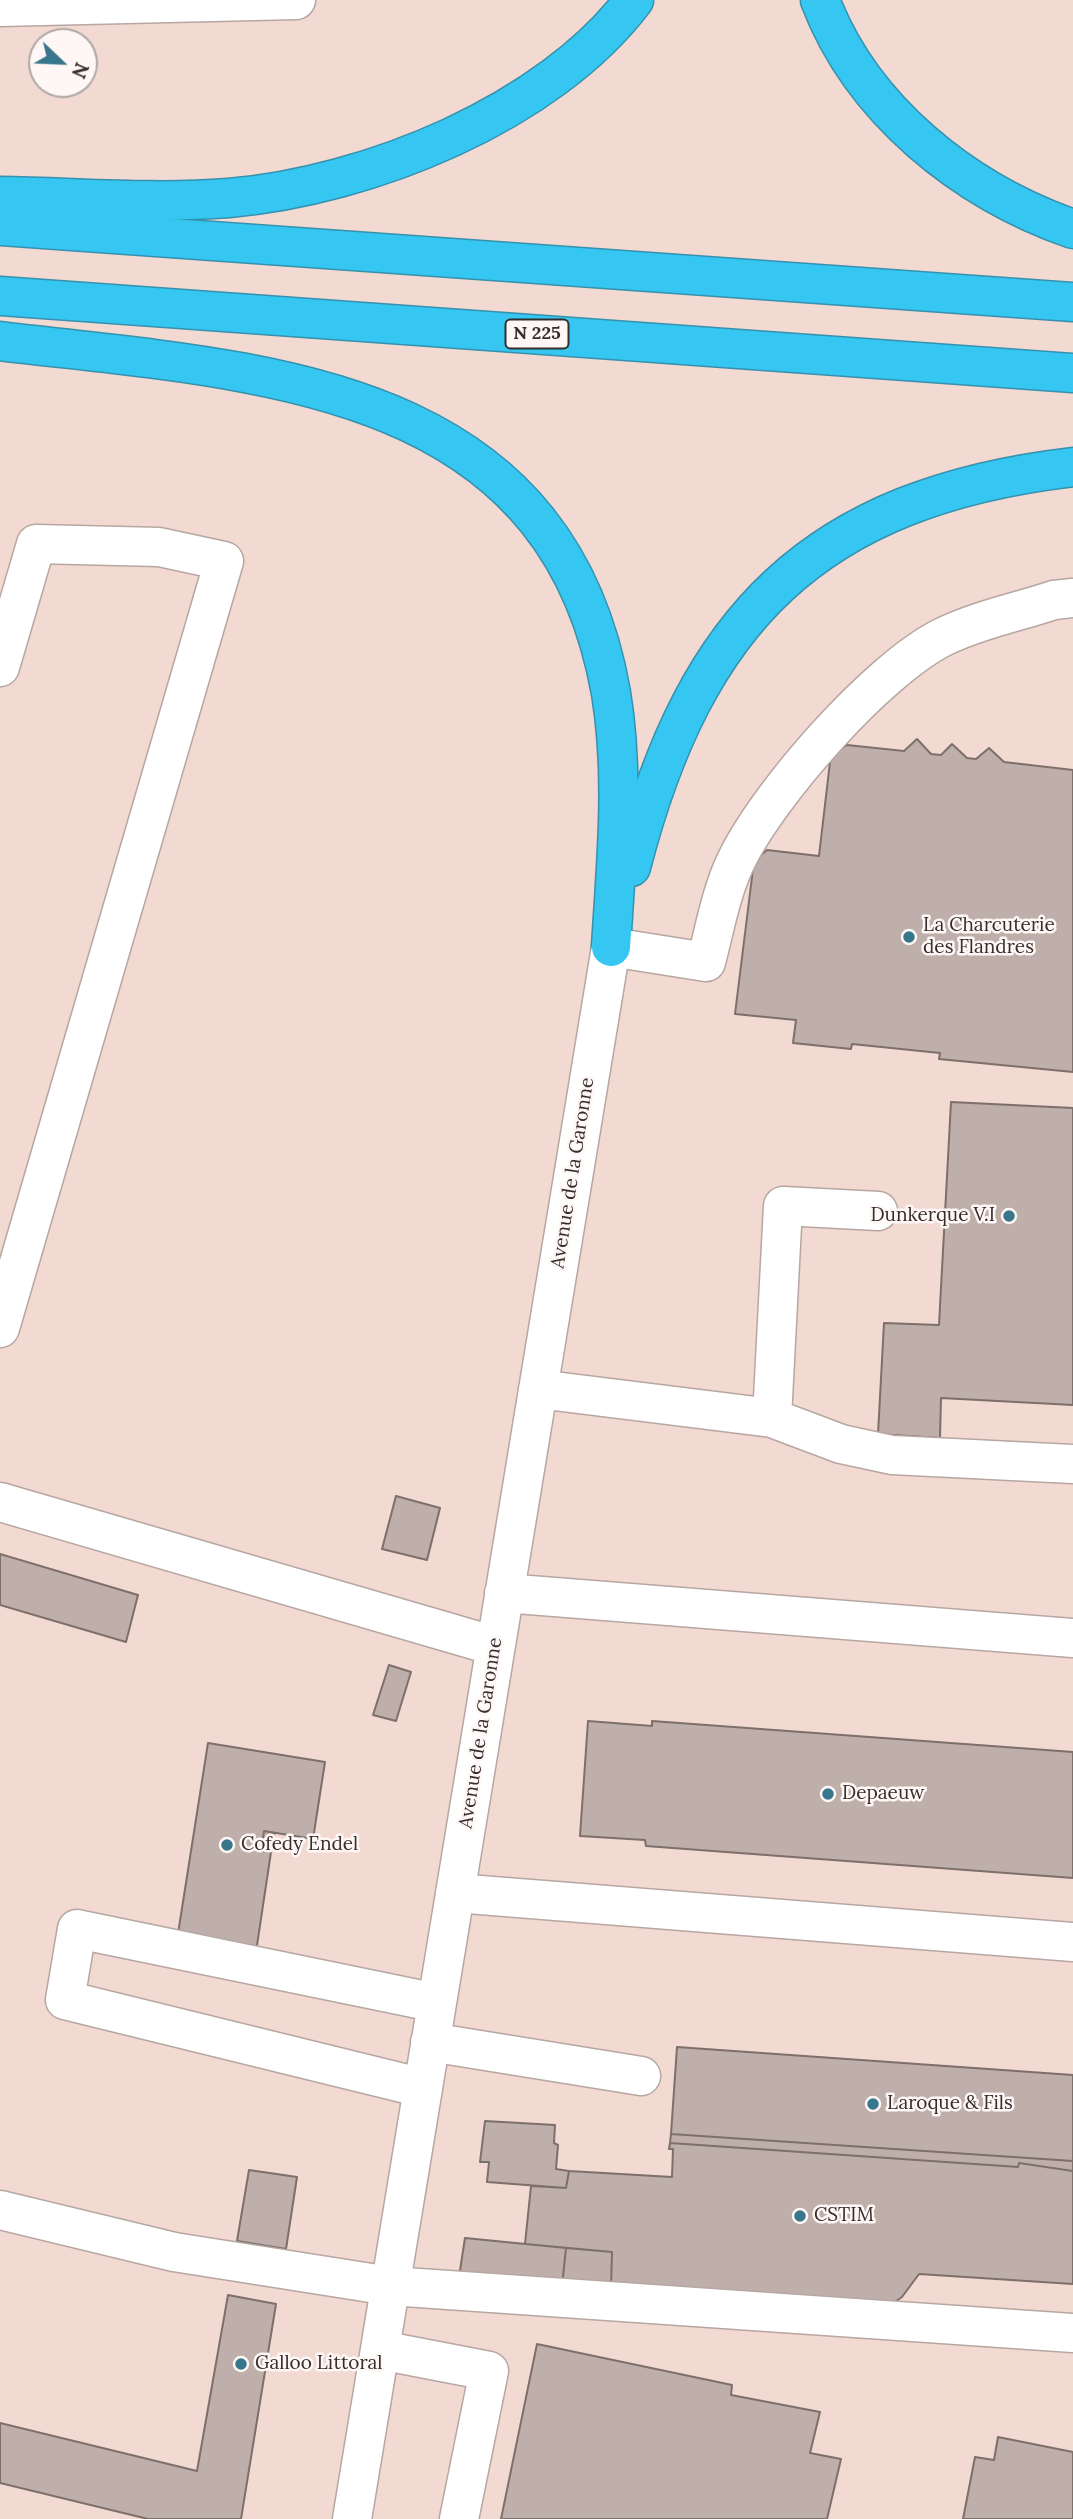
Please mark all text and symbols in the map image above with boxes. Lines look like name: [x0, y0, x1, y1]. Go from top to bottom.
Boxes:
north arrow: [28, 28, 98, 98]
text: N: [67, 59, 94, 82]
road number: N 225: [505, 320, 568, 348]
place label: La Charcuterie des Flandres: [923, 915, 1055, 959]
marker: La Charcuterie des Flandres: [901, 929, 917, 945]
street label: Avenue de la Garonne: [547, 1076, 599, 1270]
place label: Dunkerque V.I: [870, 1205, 995, 1227]
marker: Dunkerque V.I: [1001, 1208, 1017, 1224]
street label: Avenue de la Garonne: [455, 1636, 507, 1830]
place label: Depaeuw: [842, 1783, 924, 1805]
marker: Depaeuw: [820, 1786, 836, 1802]
place label: Cofedy Endel: [241, 1834, 358, 1856]
marker: Cofedy Endel: [219, 1837, 235, 1853]
place label: Laroque & Fils: [887, 2093, 1013, 2115]
marker: Laroque & Fils: [865, 2096, 881, 2112]
place label: CSTIM: [814, 2205, 874, 2227]
marker: CSTIM: [792, 2208, 808, 2224]
place label: Galloo Littoral: [255, 2353, 383, 2375]
marker: Galloo Littoral: [233, 2356, 249, 2372]

